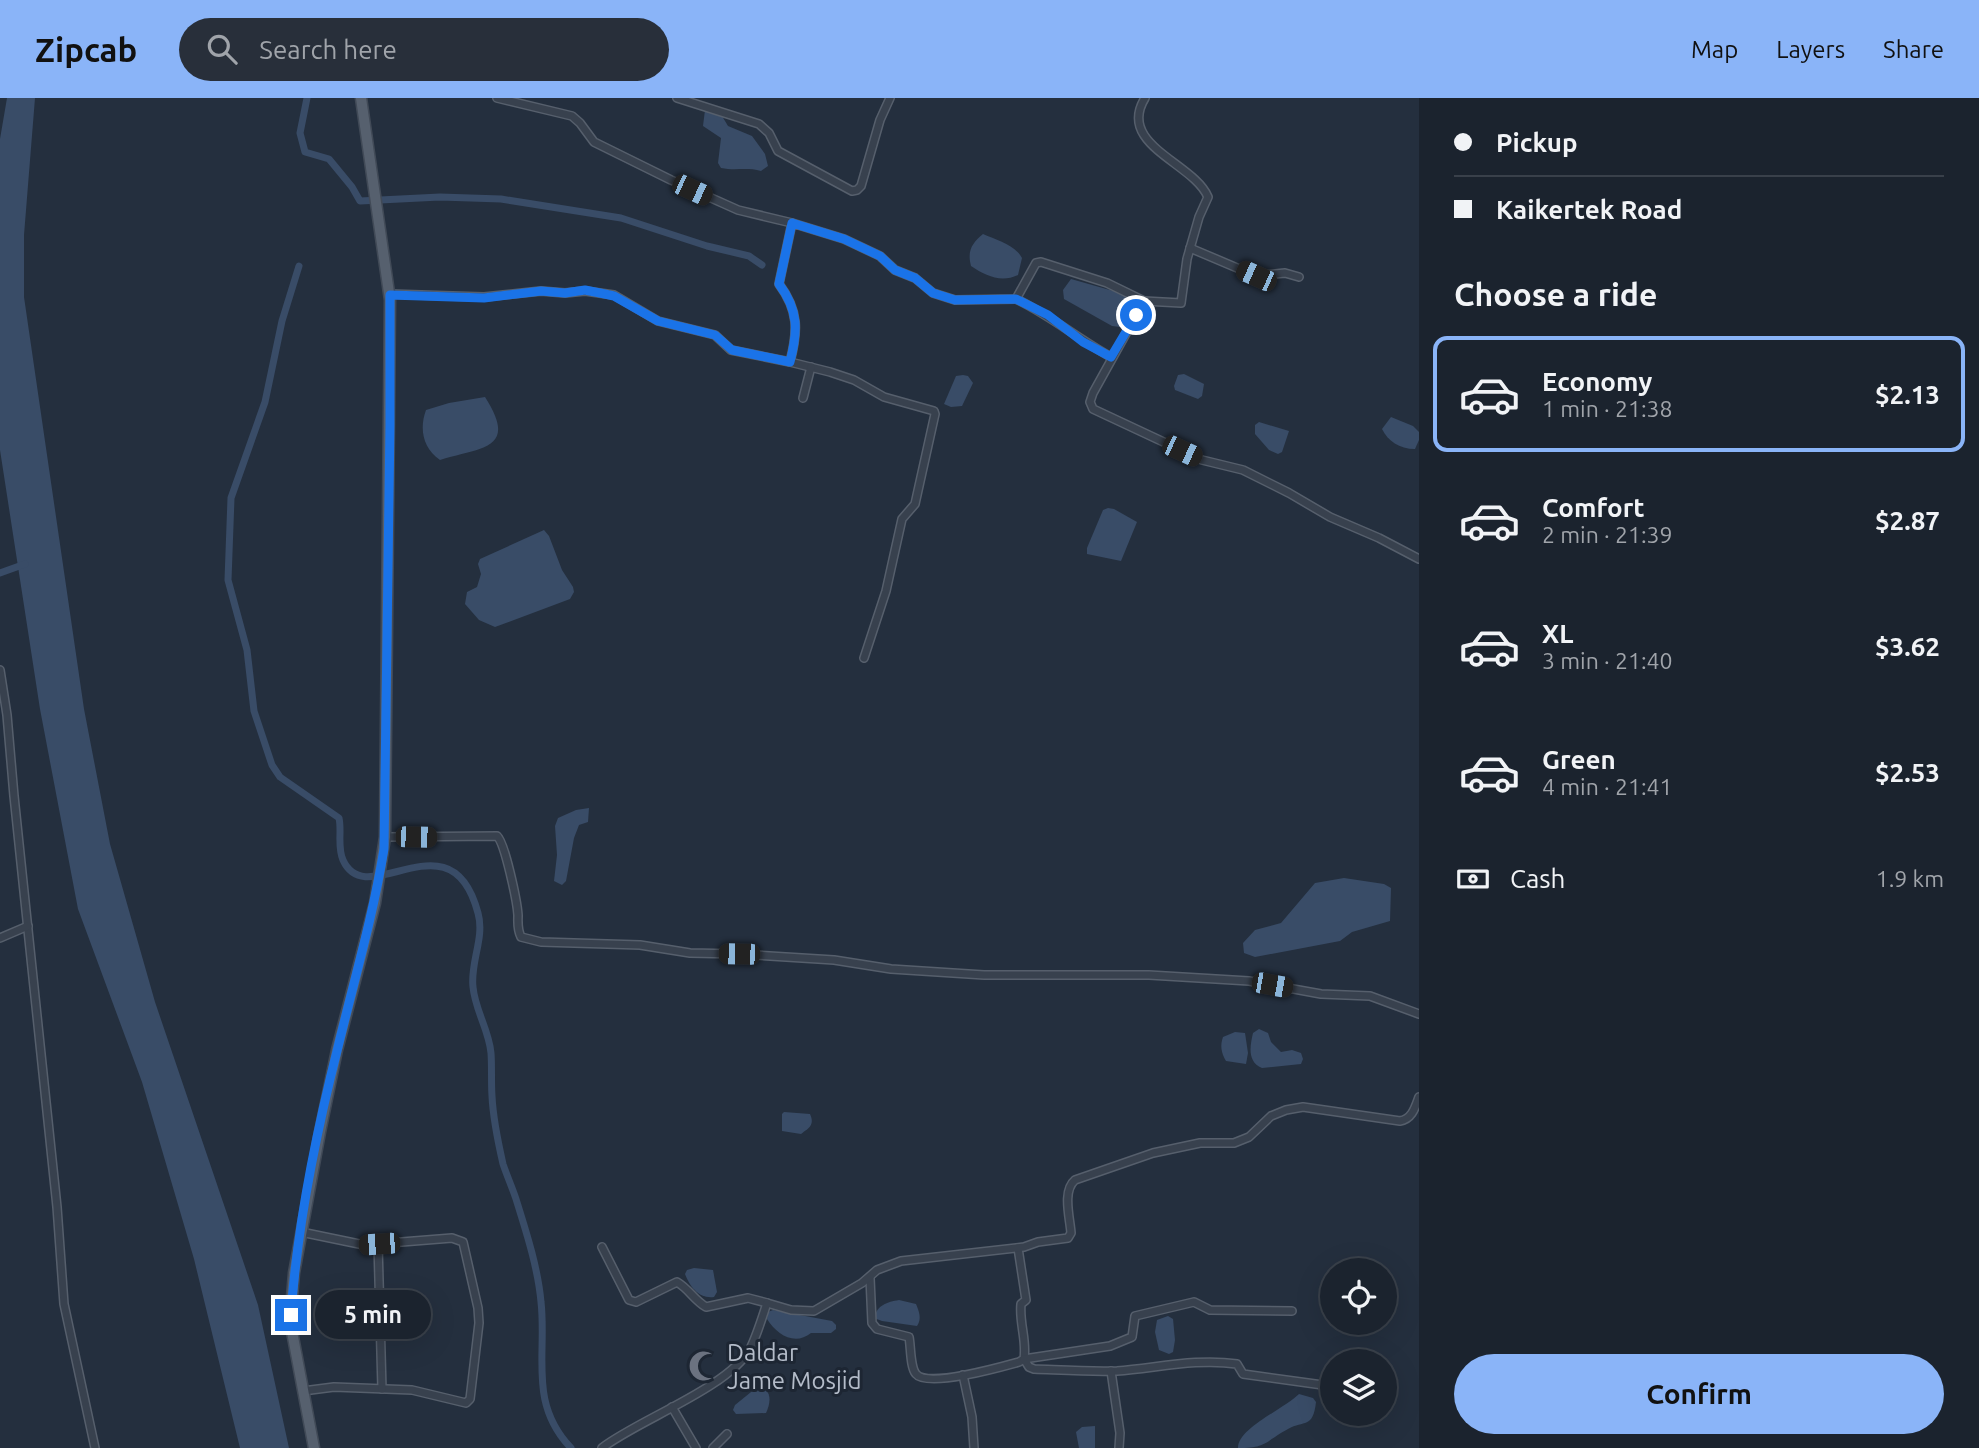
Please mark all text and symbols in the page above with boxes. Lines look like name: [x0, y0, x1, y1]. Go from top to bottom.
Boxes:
search box: [179, 18, 669, 81]
icon: search: [203, 30, 241, 68]
text: Zipcab: [35, 31, 137, 68]
text: Search here: [259, 35, 397, 64]
text: Map: [1691, 36, 1738, 63]
text: Layers: [1776, 36, 1845, 63]
text: Share: [1883, 36, 1944, 63]
text: Pickup: [1496, 128, 1578, 157]
car: [669, 172, 716, 208]
text: Kaikertek Road: [1496, 195, 1682, 224]
car: [1233, 258, 1280, 294]
text: Choose a ride: [1454, 276, 1657, 312]
route start: [1120, 299, 1152, 331]
icon: car: [1458, 363, 1521, 426]
text: Economy: [1542, 367, 1652, 396]
text: $2.13: [1875, 380, 1940, 409]
text: 1 min · 21:38: [1542, 396, 1673, 421]
car: [1159, 433, 1206, 469]
icon: car: [1458, 489, 1521, 552]
text: Comfort: [1542, 493, 1645, 522]
text: $2.87: [1875, 506, 1940, 535]
text: 2 min · 21:39: [1542, 522, 1673, 547]
icon: car: [1458, 615, 1521, 678]
text: XL: [1542, 619, 1573, 648]
text: $3.62: [1875, 632, 1940, 661]
text: 3 min · 21:40: [1542, 648, 1673, 673]
icon: car: [1458, 741, 1521, 804]
text: Green: [1542, 745, 1616, 774]
text: $2.53: [1875, 758, 1940, 787]
text: 4 min · 21:41: [1542, 774, 1673, 799]
car: [395, 826, 438, 848]
icon: cash: [1454, 860, 1492, 898]
text: Cash: [1510, 864, 1565, 893]
text: 1.9 km: [1876, 866, 1944, 891]
car: [718, 943, 761, 965]
car: [1250, 971, 1295, 999]
car: [358, 1232, 401, 1256]
map controls: [1320, 1258, 1397, 1426]
button: locate: [1320, 1258, 1397, 1335]
callout: 5 min: [316, 1290, 431, 1340]
route end: [275, 1299, 307, 1331]
text: 5 min: [344, 1302, 402, 1327]
place label: Daldar Jame Mosjid: [727, 1339, 862, 1394]
mosque icon: Daldar Jame Mosjid: [687, 1349, 721, 1383]
button: layers: [1320, 1349, 1397, 1426]
button: Confirm: [1454, 1354, 1944, 1434]

